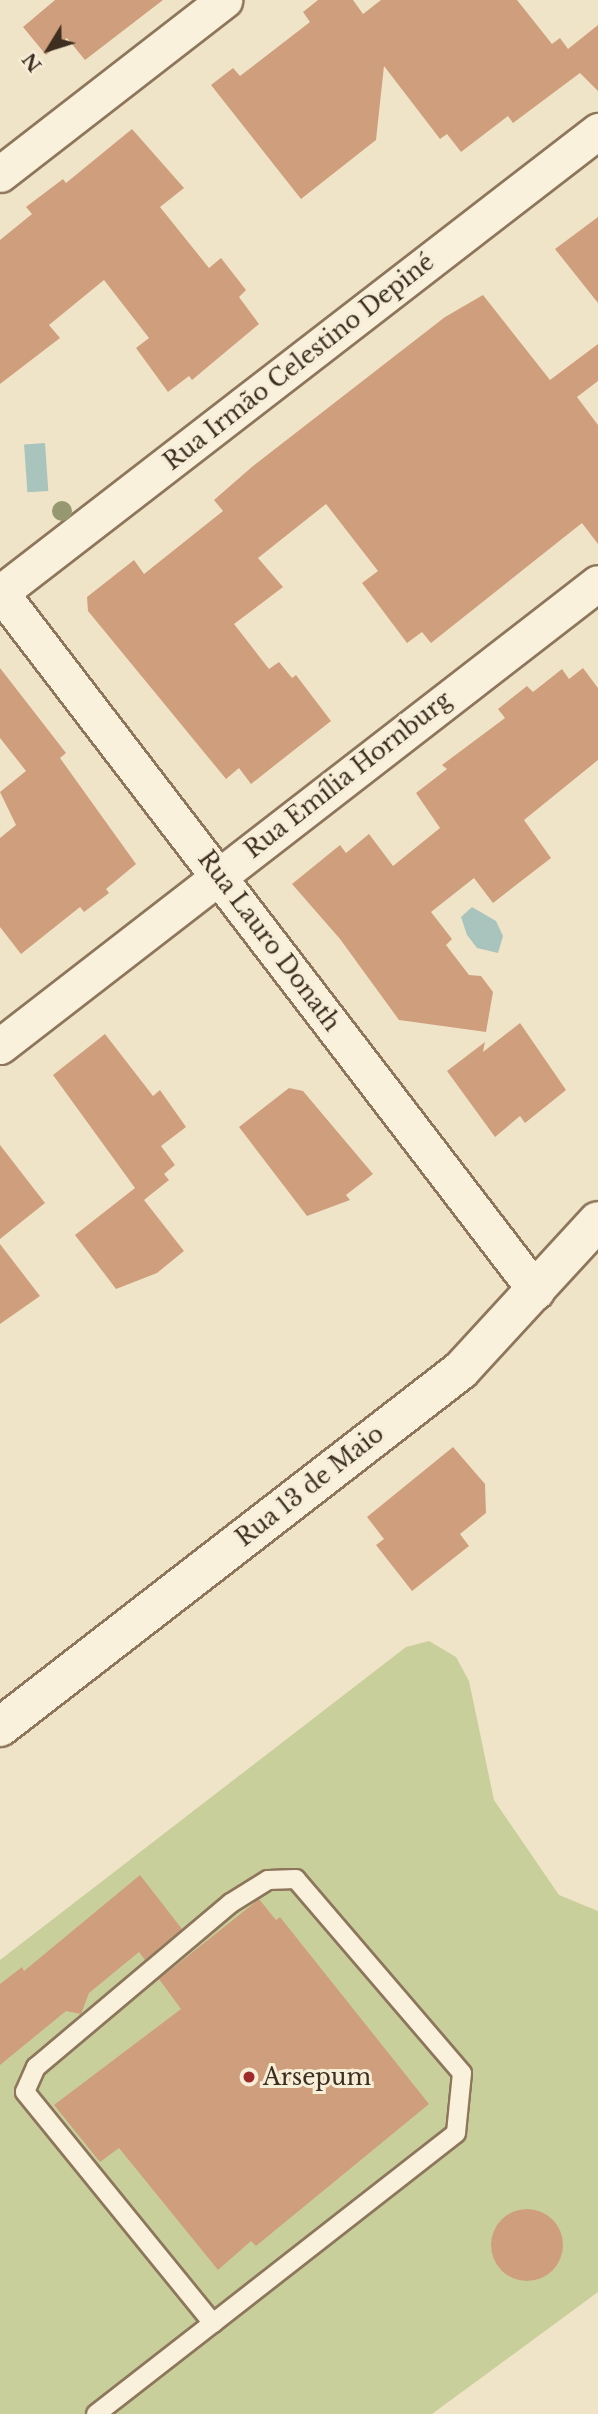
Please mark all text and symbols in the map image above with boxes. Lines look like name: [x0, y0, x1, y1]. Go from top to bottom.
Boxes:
north arrow: [14, 14, 84, 84]
text: N: [17, 48, 47, 76]
street label: Rua Irmão Celestino Depiné: [158, 248, 440, 476]
street label: Rua Emília Hornburg: [239, 686, 457, 864]
street label: Rua Lauro Donath: [192, 845, 346, 1037]
street label: Rua 13 de Maio: [231, 1420, 389, 1552]
place label: Arsepum: [263, 2063, 371, 2091]
marker: Arsepum: [241, 2069, 257, 2085]

